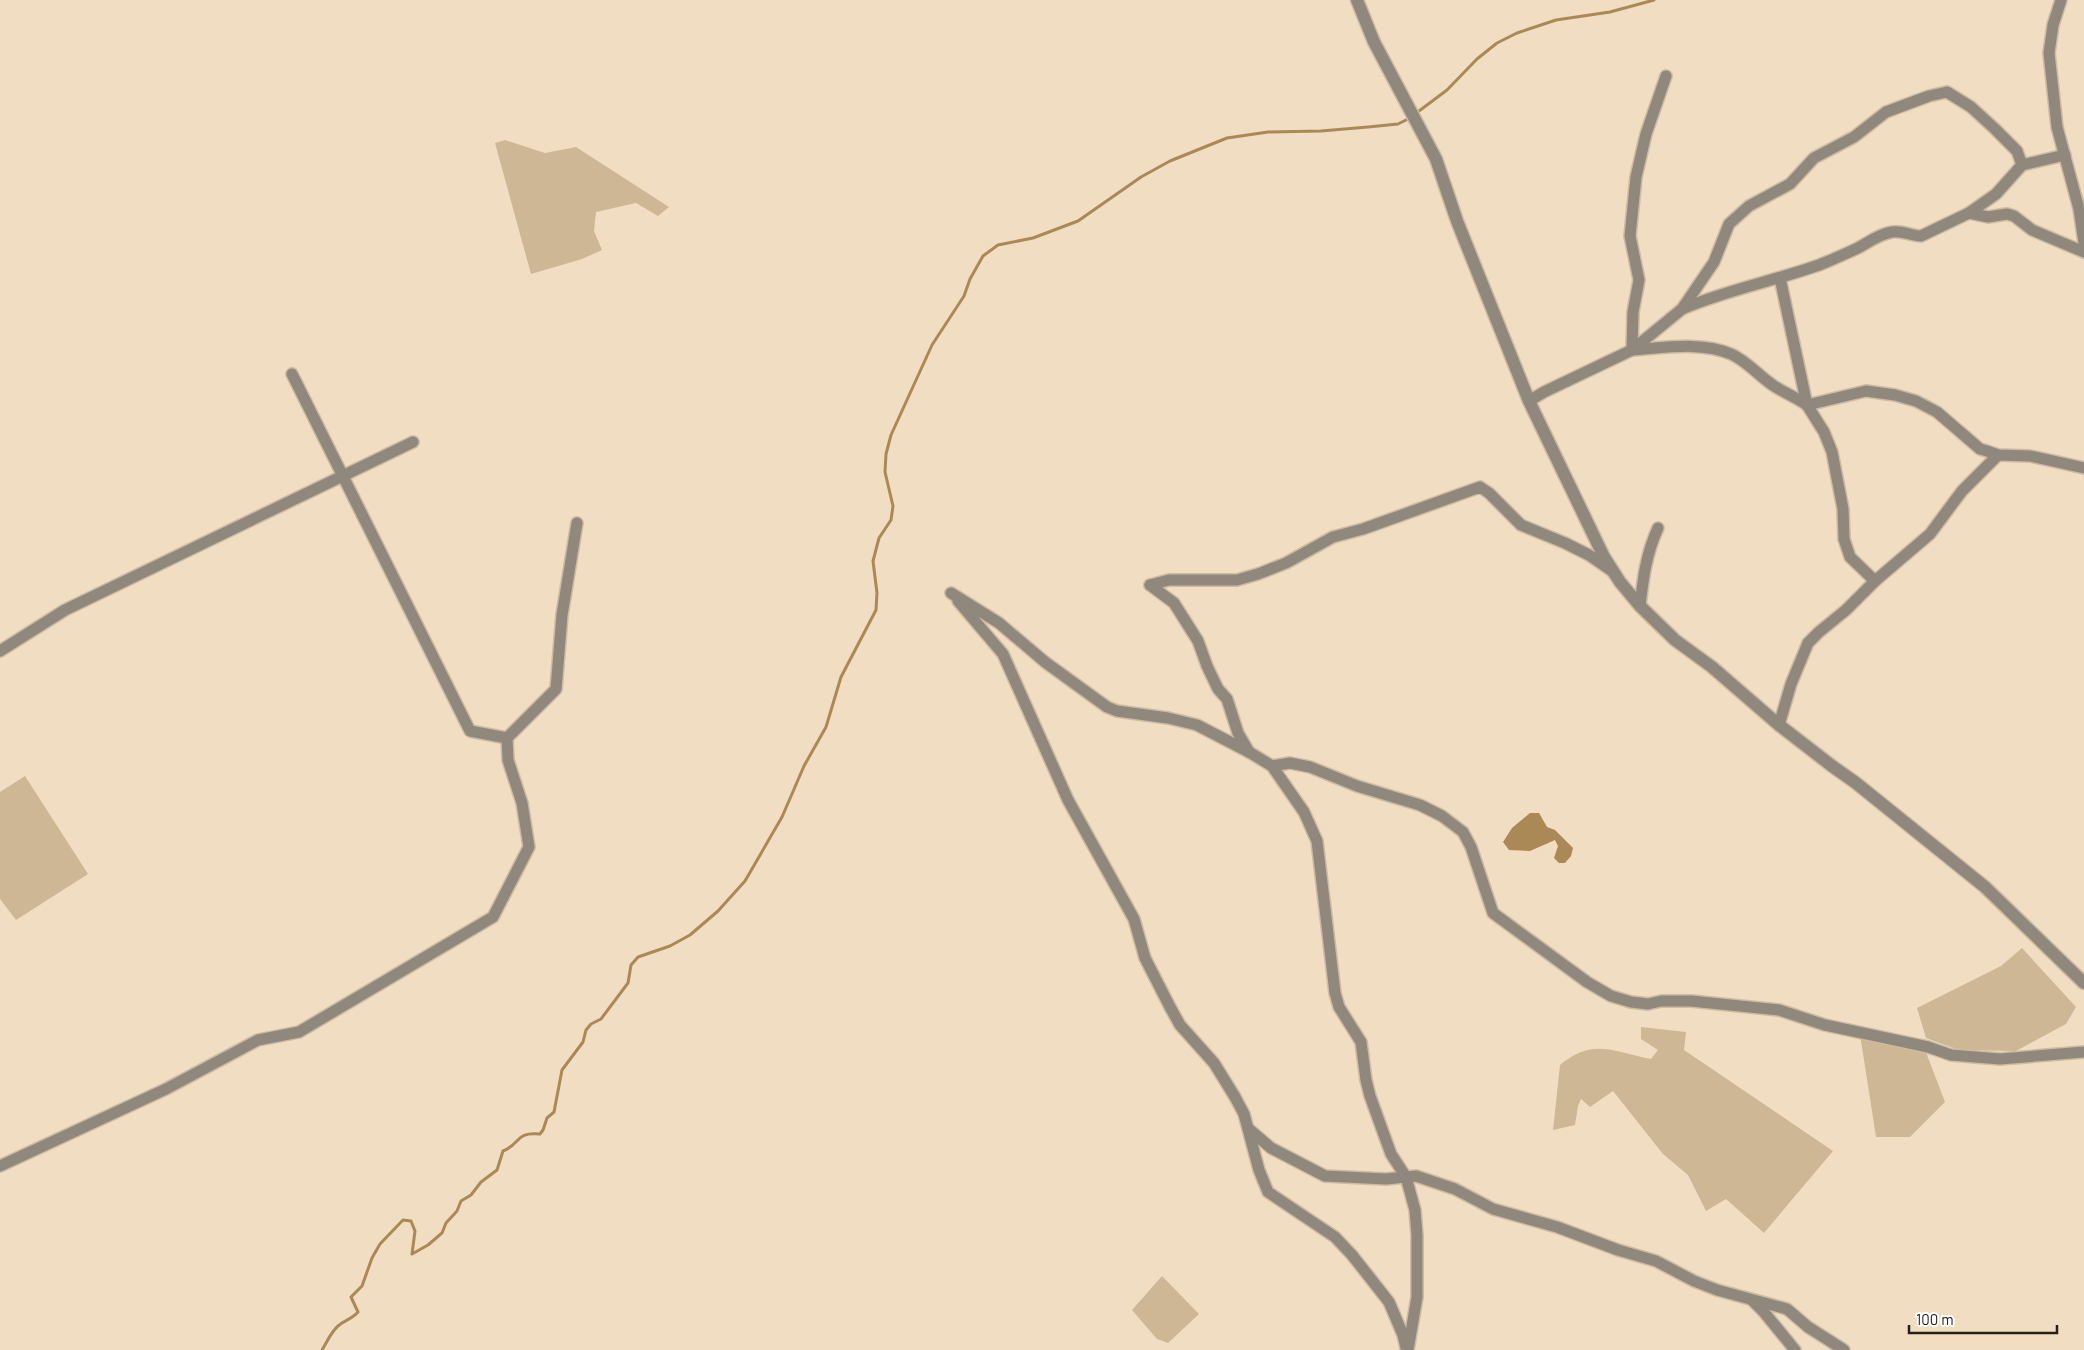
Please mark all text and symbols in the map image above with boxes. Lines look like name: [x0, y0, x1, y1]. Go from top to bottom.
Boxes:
scale bar: [1909, 1302, 2056, 1334]
text: 100 m: [1916, 1310, 1954, 1328]

